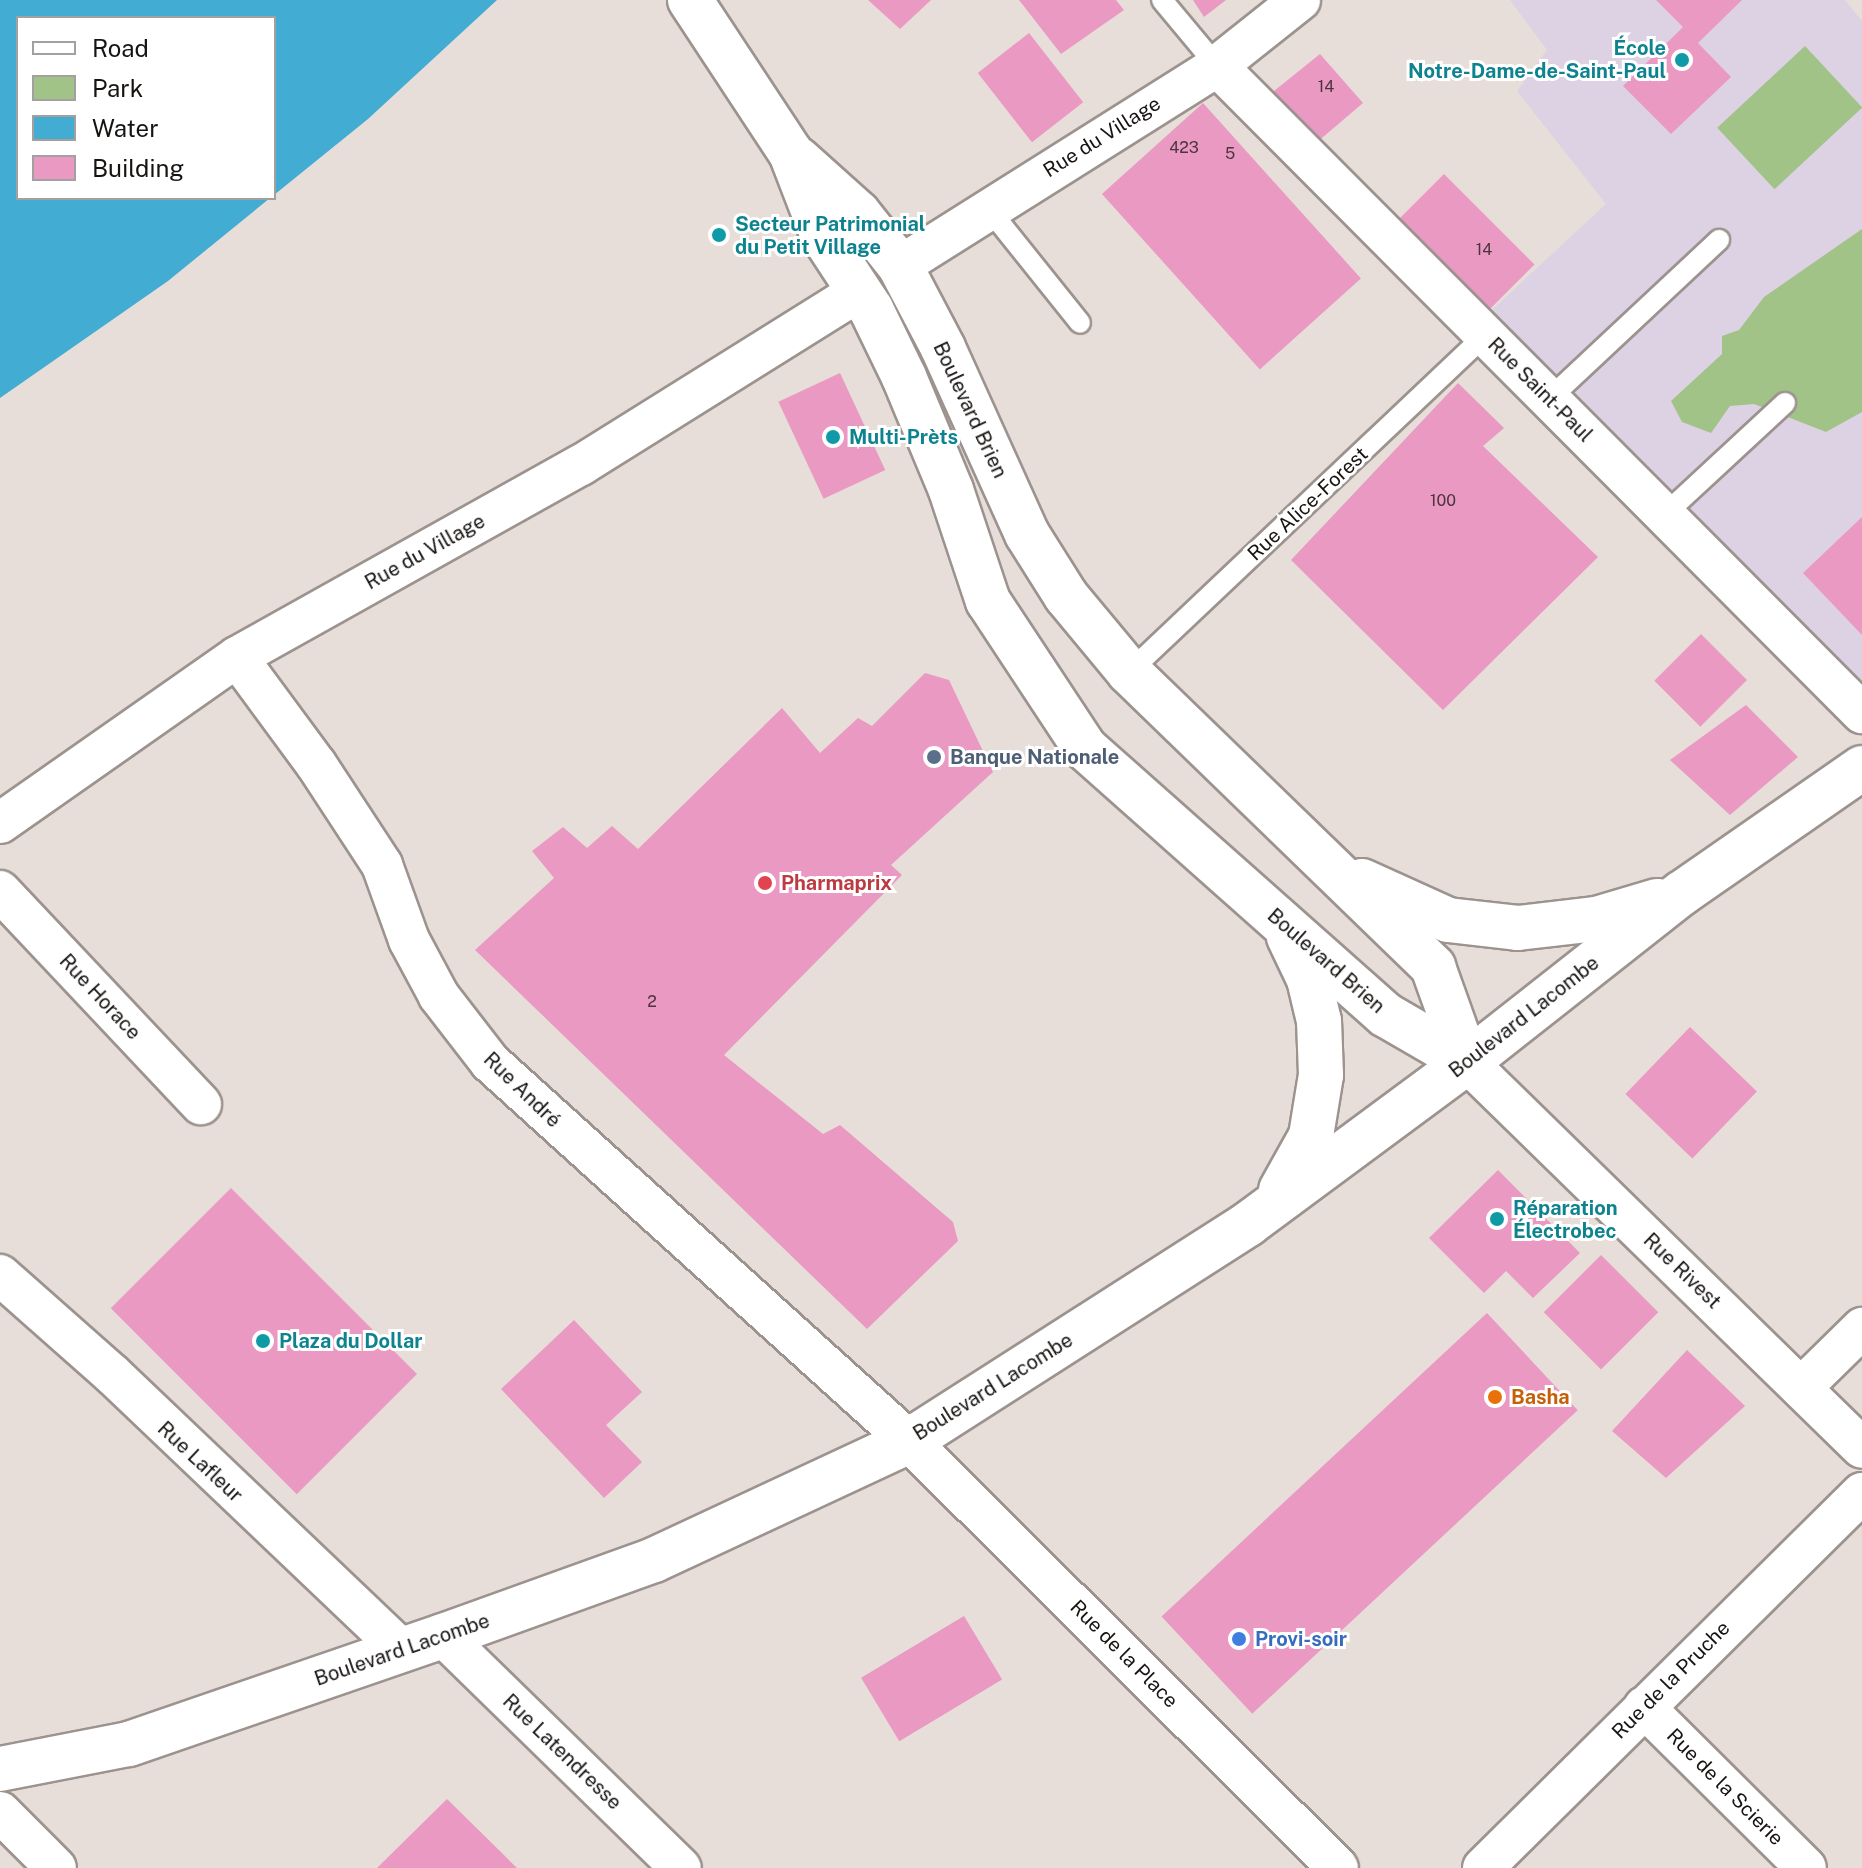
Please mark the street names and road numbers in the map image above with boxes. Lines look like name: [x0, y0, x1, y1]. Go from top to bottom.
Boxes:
street label: Rue du Village: [1039, 91, 1165, 183]
street label: Rue Saint-Paul: [1483, 333, 1597, 447]
street label: Boulevard Brien: [928, 338, 1012, 482]
street label: Rue Alice-Forest: [1243, 442, 1373, 566]
street label: Rue du Village: [360, 509, 490, 595]
street label: Boulevard Brien: [1262, 904, 1390, 1018]
street label: Rue Horace: [54, 949, 146, 1045]
street label: Boulevard Lacombe: [1444, 951, 1604, 1083]
street label: Rue André: [478, 1047, 566, 1133]
street label: Rue Rivest: [1638, 1228, 1726, 1314]
street label: Boulevard Lacombe: [909, 1328, 1077, 1446]
street label: Rue Lafleur: [153, 1417, 247, 1507]
street label: Rue de la Place: [1065, 1595, 1183, 1713]
street label: Boulevard Lacombe: [311, 1609, 493, 1691]
street label: Rue de la Pruche: [1607, 1616, 1735, 1744]
street label: Rue Latendresse: [498, 1689, 626, 1815]
street label: Rue de la Scierie: [1661, 1723, 1789, 1851]

